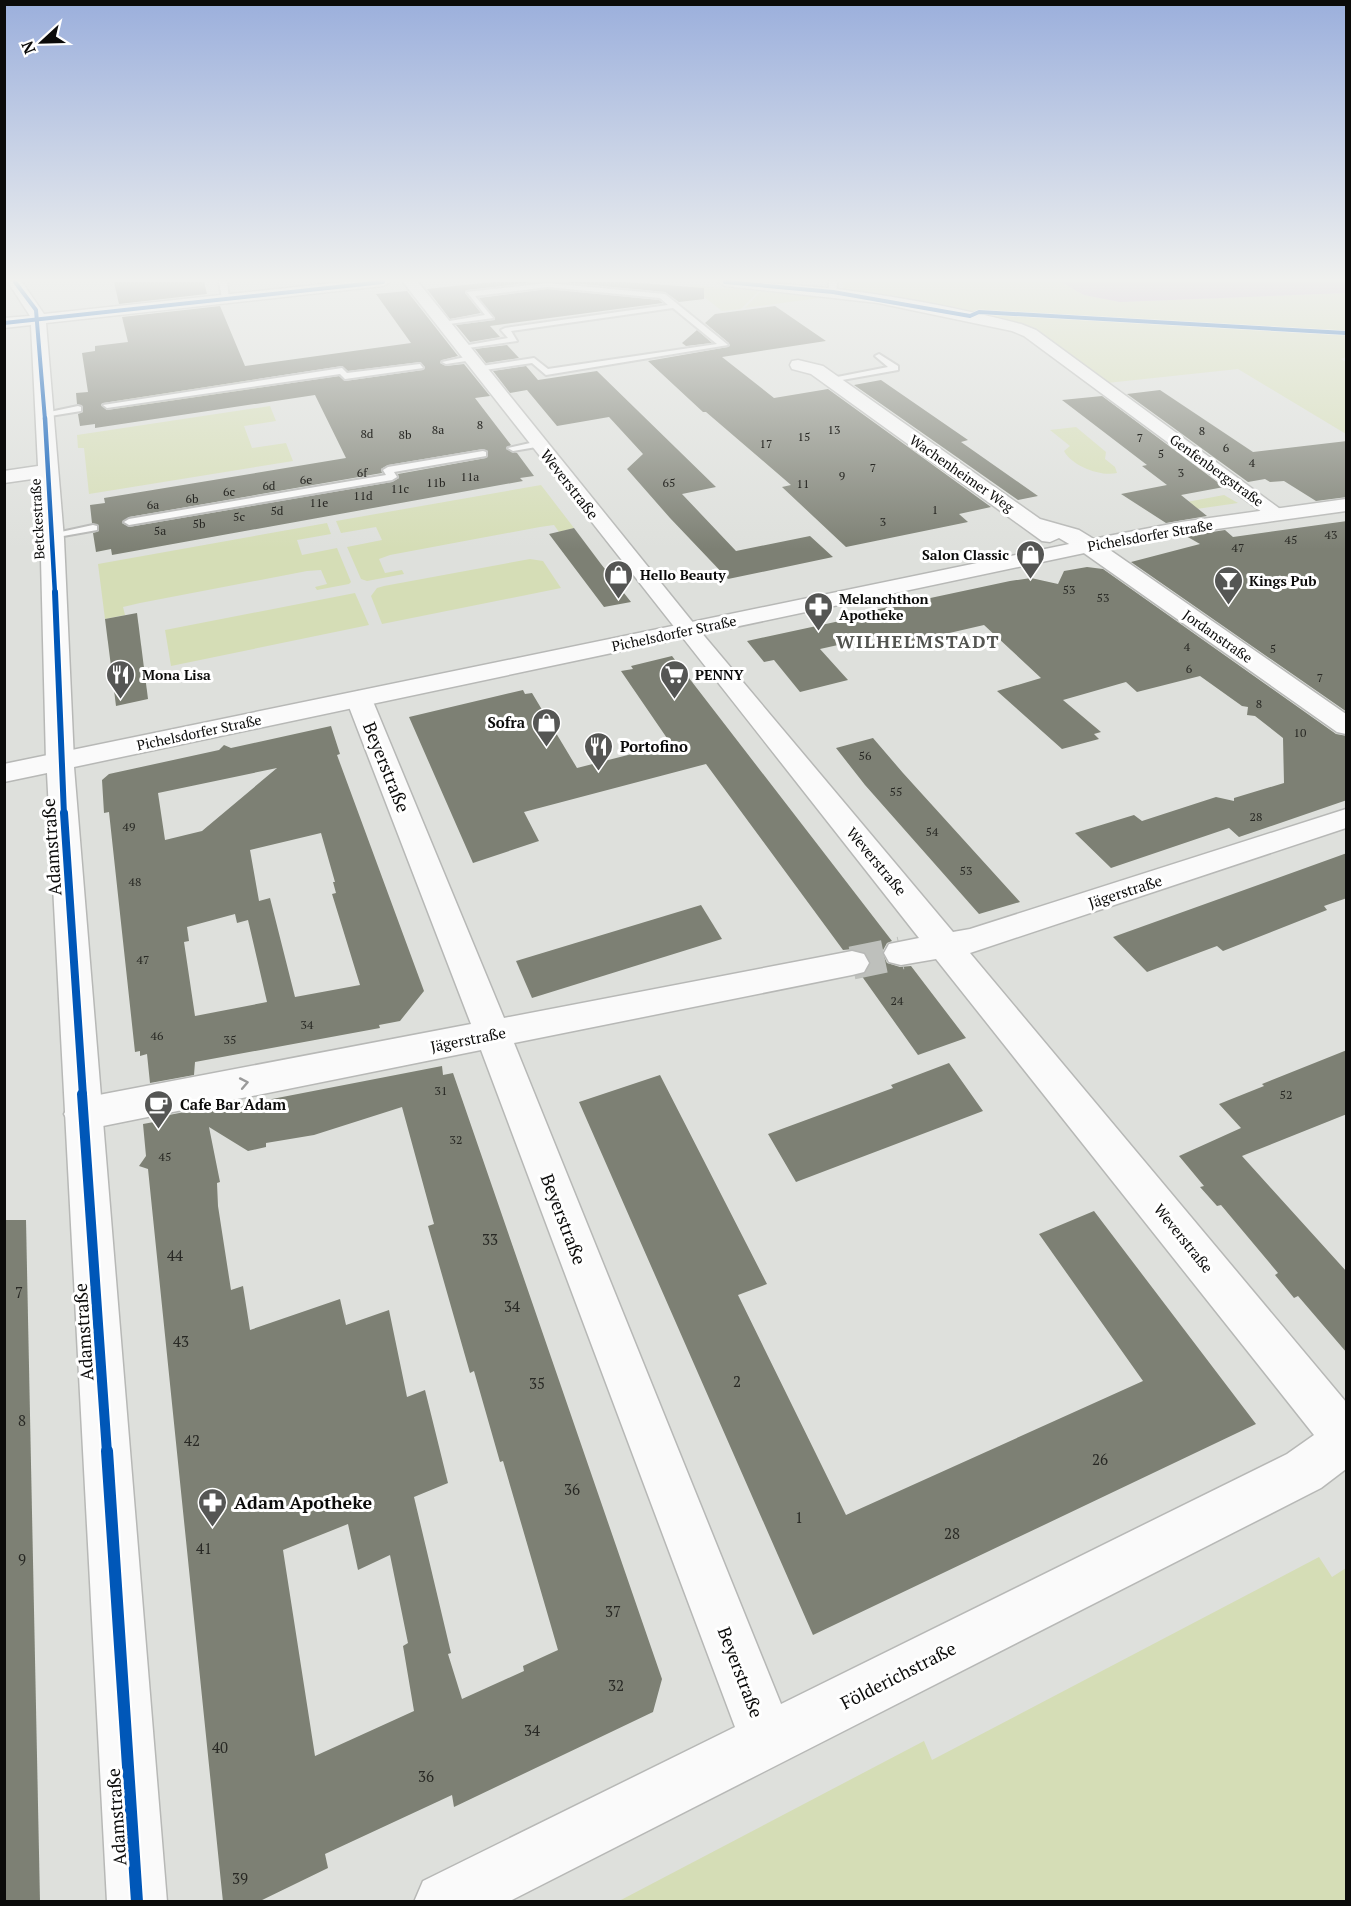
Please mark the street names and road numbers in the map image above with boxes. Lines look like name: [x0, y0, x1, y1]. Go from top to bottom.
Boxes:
street label: Genfenbergstraße: [1166, 429, 1268, 511]
street label: Wachenheimer Weg: [906, 430, 1018, 516]
street label: Weverstraße: [536, 445, 604, 523]
street label: Betckestraße: [25, 478, 49, 560]
street label: Pichelsdorfer Straße: [1086, 515, 1214, 555]
street label: Jordanstraße: [1179, 605, 1257, 667]
street label: Pichelsdorfer Straße: [610, 611, 738, 655]
street label: Pichelsdorfer Straße: [135, 710, 263, 754]
street label: Beyerstraße: [358, 718, 416, 816]
street label: Adamstraße: [36, 797, 66, 897]
street label: Weverstraße: [843, 823, 911, 899]
street label: Jägerstraße: [1086, 870, 1164, 912]
street label: Jägerstraße: [429, 1022, 507, 1056]
street label: Beyerstraße: [536, 1170, 592, 1268]
street label: Weverstraße: [1150, 1199, 1218, 1277]
street label: Adamstraße: [68, 1282, 98, 1382]
street label: Beyerstraße: [713, 1623, 769, 1721]
street label: Földerichstraße: [836, 1636, 960, 1714]
street label: Adamstraße: [101, 1767, 131, 1867]

